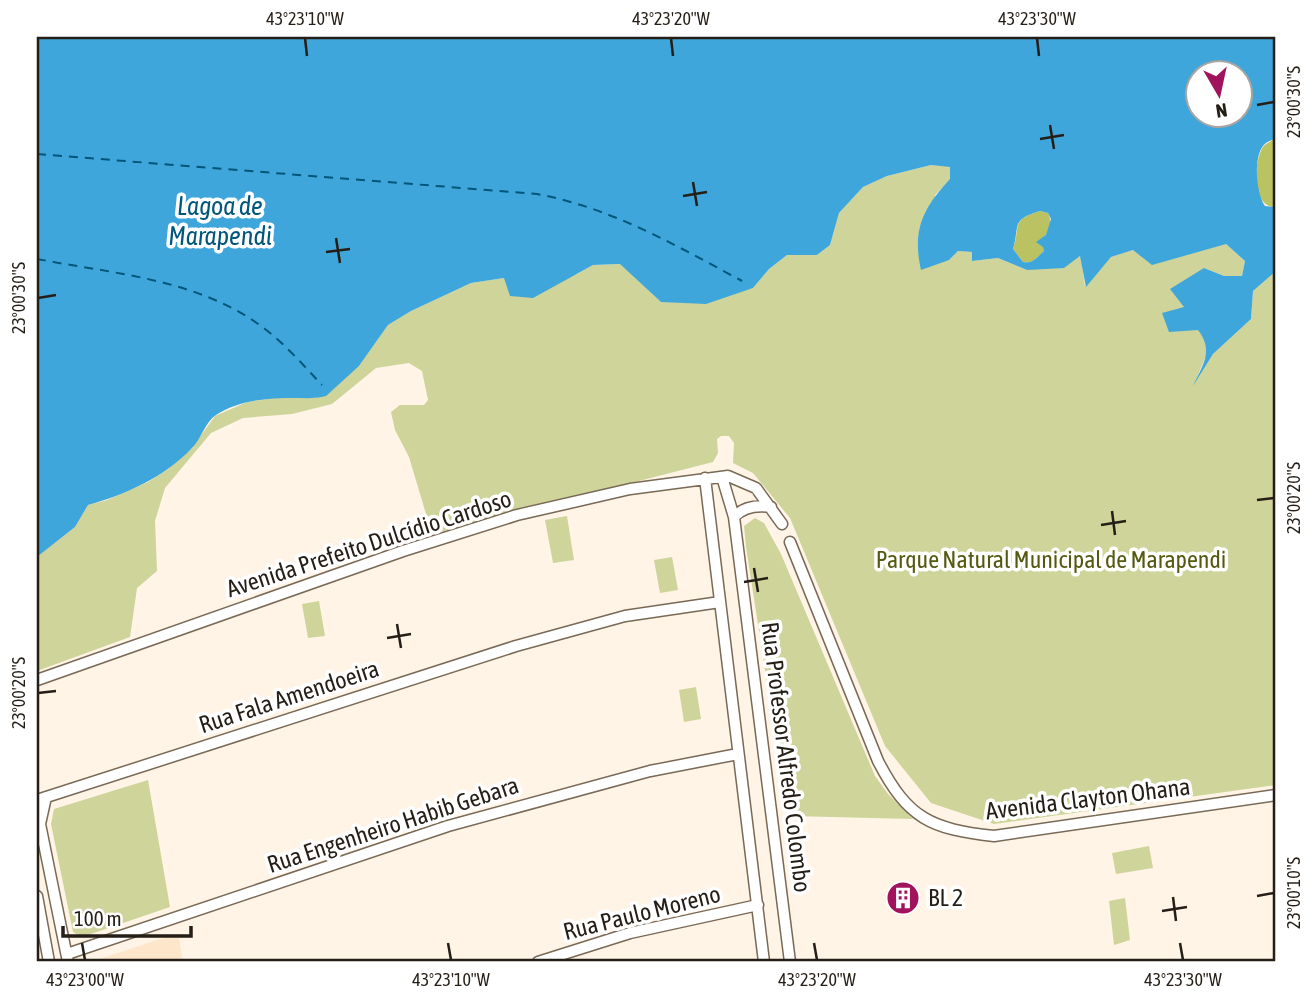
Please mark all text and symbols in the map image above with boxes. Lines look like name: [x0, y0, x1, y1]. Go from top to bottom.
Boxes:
text: 43°23'10"W: [266, 8, 344, 29]
text: 43°23'20"W: [632, 8, 710, 29]
text: 43°23'30"W: [998, 8, 1076, 29]
north arrow: [1184, 60, 1254, 130]
text: 23°00'30"S: [1283, 66, 1304, 138]
text: N: [1214, 99, 1229, 123]
water label: Lagoa de Marapendi: [168, 191, 272, 251]
text: 23°00'30"S: [8, 262, 29, 334]
text: 23°00'20"S: [1283, 462, 1304, 534]
street label: Avenida Prefeito Dulcídio Cardoso: [223, 485, 515, 602]
park label: Parque Natural Municipal de Marapendi: [876, 546, 1226, 573]
street label: Rua Professor Alfredo Colombo: [757, 620, 816, 894]
street label: Rua Fala Amendoeira: [195, 655, 382, 738]
text: 23°00'20"S: [8, 657, 29, 729]
street label: Rua Engenheiro Habib Gebara: [264, 771, 522, 878]
street label: Avenida Clayton Ohana: [984, 773, 1192, 824]
text: 23°00'10"S: [1283, 857, 1304, 929]
building icon: BL 2: [884, 879, 922, 917]
street label: Rua Paulo Moreno: [560, 880, 723, 945]
place label: BL 2: [928, 884, 963, 911]
scale bar: [63, 894, 191, 938]
text: 100 m: [74, 906, 122, 930]
text: 43°23'00"W: [46, 969, 124, 990]
text: 43°23'10"W: [412, 969, 490, 990]
text: 43°23'20"W: [778, 969, 856, 990]
text: 43°23'30"W: [1144, 969, 1222, 990]

